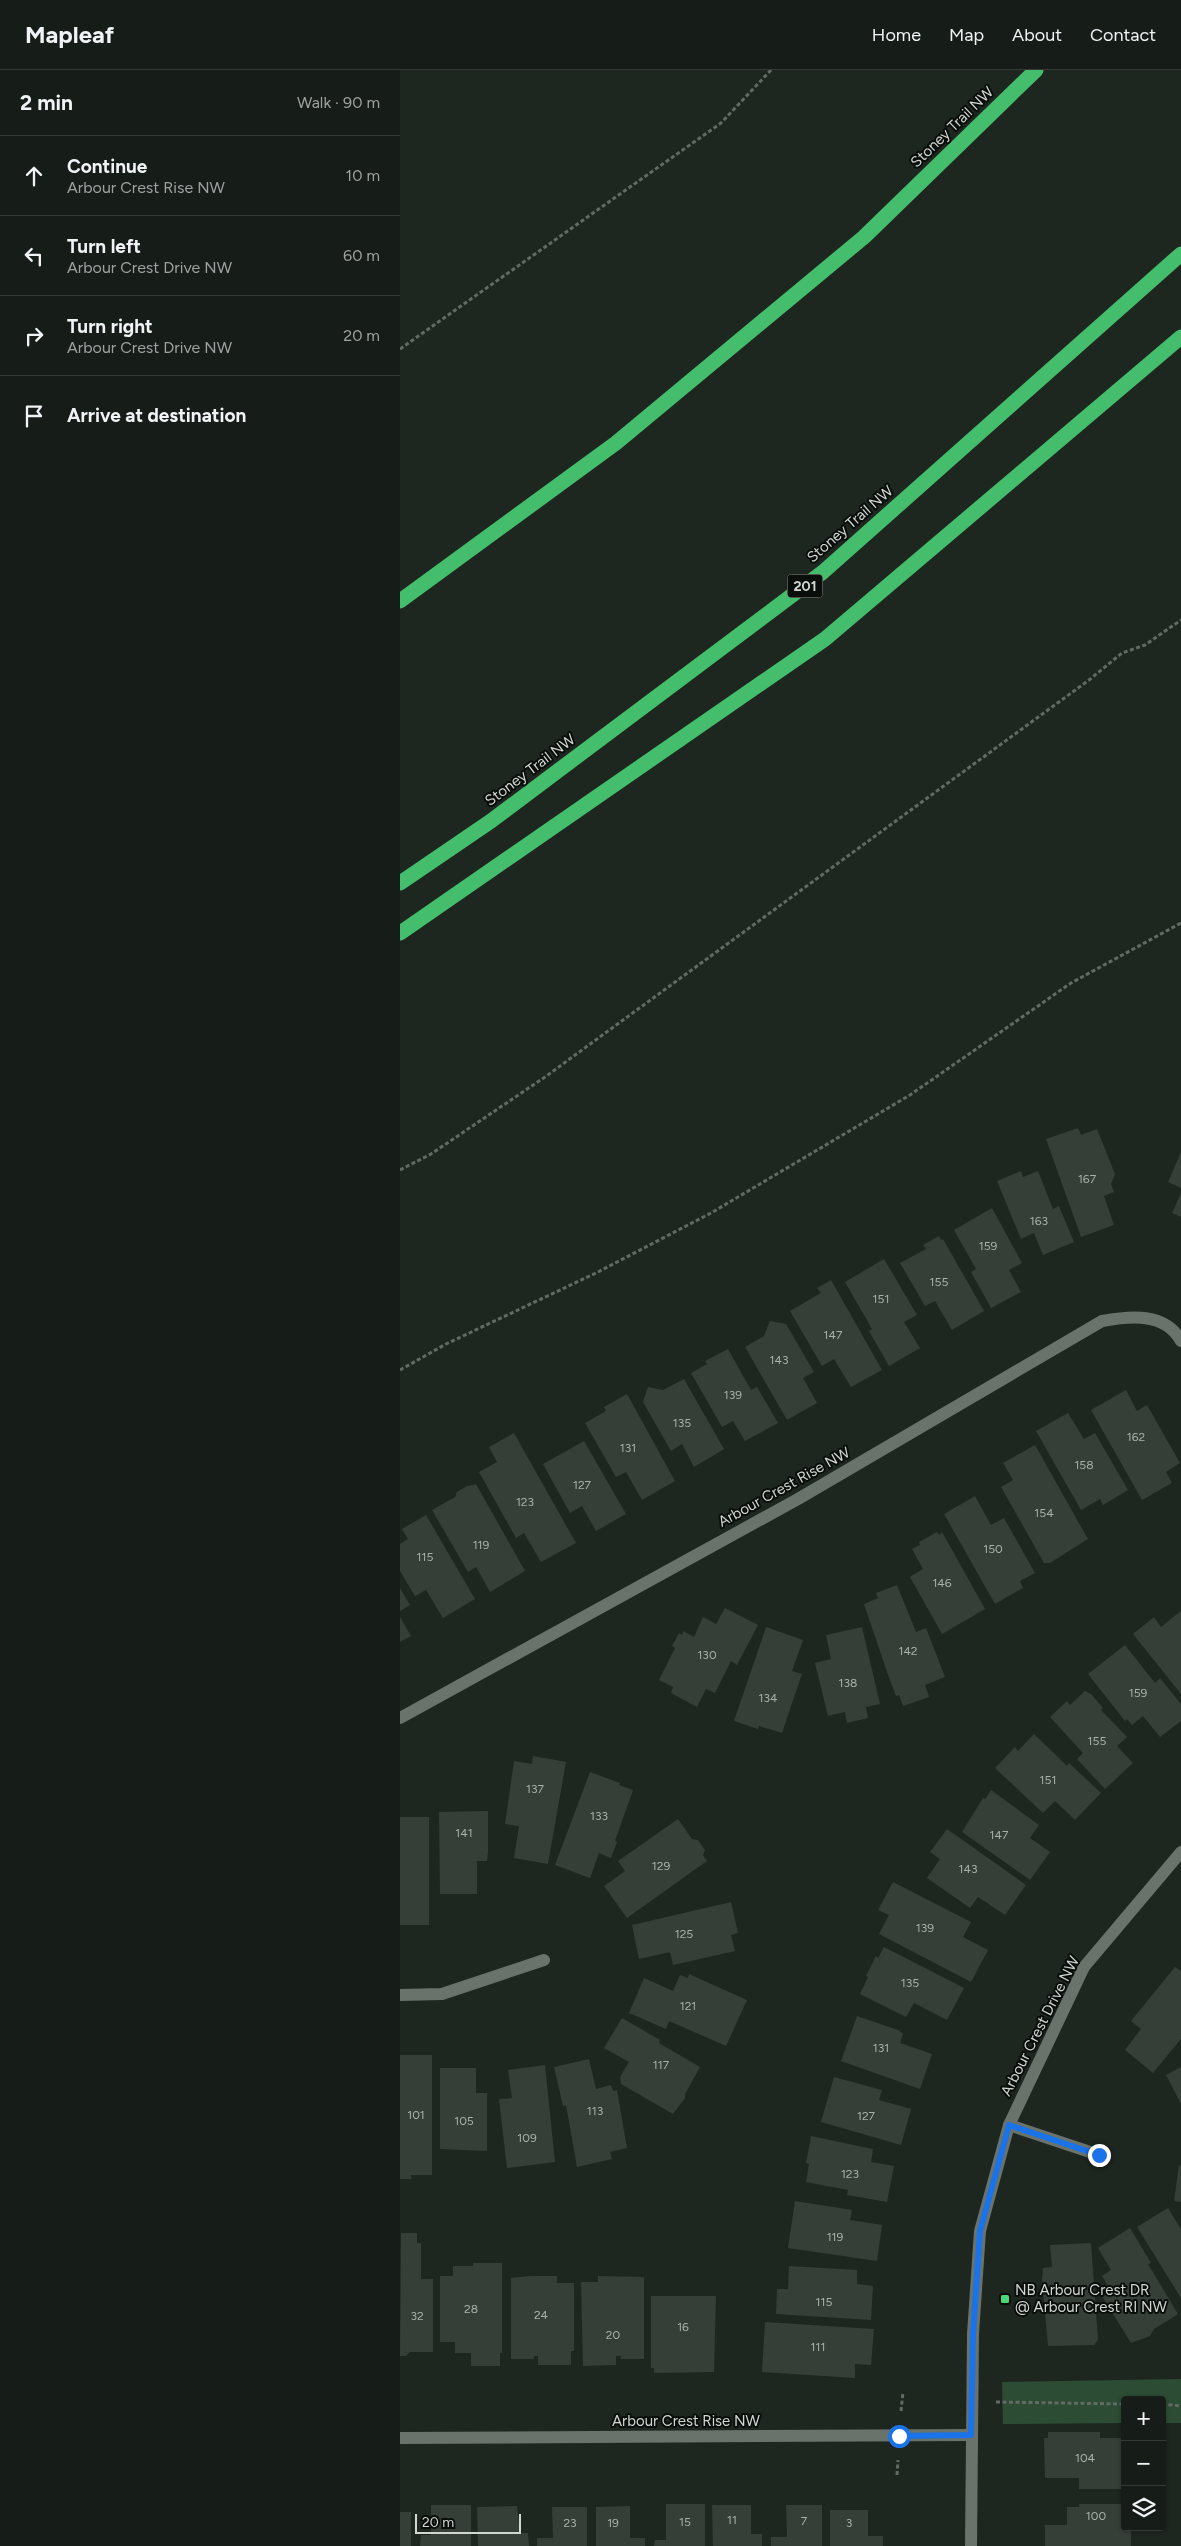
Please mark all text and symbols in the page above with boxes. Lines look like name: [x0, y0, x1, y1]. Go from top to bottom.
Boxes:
text: Mapleaf: [25, 20, 114, 49]
text: Home: [872, 24, 921, 46]
text: Map: [949, 24, 984, 46]
text: About: [1012, 24, 1062, 46]
text: Contact: [1090, 24, 1156, 46]
street label: Stoney Trail NW: [907, 82, 998, 171]
text: 2 min: [20, 90, 73, 115]
text: Walk · 90 m: [297, 93, 380, 112]
text: Continue: [67, 155, 147, 178]
icon: ahead: [20, 162, 48, 190]
text: 10 m: [346, 166, 380, 185]
text: Arbour Crest Rise NW: [67, 178, 225, 197]
text: Turn left: [67, 235, 141, 258]
icon: left: [20, 242, 48, 270]
text: 60 m: [343, 246, 380, 265]
text: Arbour Crest Drive NW: [67, 258, 232, 277]
text: Turn right: [67, 315, 153, 338]
icon: right: [20, 322, 48, 350]
text: 20 m: [343, 326, 380, 345]
text: Arbour Crest Drive NW: [67, 338, 232, 357]
icon: arrive: [20, 402, 48, 430]
text: Arrive at destination: [67, 404, 246, 427]
street label: Stoney Trail NW: [803, 481, 897, 566]
road number: 201: [788, 574, 822, 598]
street label: Stoney Trail NW: [481, 730, 579, 810]
house number: 167: [1078, 1172, 1097, 1186]
house number: 163: [1030, 1214, 1048, 1228]
house number: 159: [979, 1239, 998, 1253]
house number: 155: [930, 1275, 948, 1289]
house number: 151: [873, 1292, 889, 1306]
house number: 147: [824, 1328, 843, 1342]
house number: 143: [770, 1353, 788, 1367]
house number: 139: [724, 1388, 742, 1402]
house number: 135: [673, 1416, 691, 1430]
house number: 162: [1127, 1430, 1145, 1444]
house number: 131: [620, 1441, 636, 1455]
street label: Arbour Crest Rise NW: [715, 1443, 854, 1531]
house number: 158: [1074, 1458, 1094, 1472]
house number: 127: [573, 1478, 592, 1492]
house number: 123: [516, 1495, 534, 1509]
house number: 154: [1034, 1506, 1054, 1520]
house number: 119: [473, 1538, 490, 1552]
house number: 150: [983, 1542, 1003, 1556]
house number: 115: [417, 1550, 434, 1564]
house number: 146: [932, 1576, 952, 1590]
house number: 142: [898, 1644, 918, 1658]
house number: 130: [697, 1648, 717, 1662]
house number: 138: [839, 1676, 857, 1690]
house number: 159: [1129, 1686, 1148, 1700]
house number: 134: [759, 1691, 778, 1705]
house number: 155: [1088, 1734, 1106, 1748]
house number: 151: [1040, 1773, 1056, 1787]
house number: 137: [526, 1782, 545, 1796]
house number: 133: [590, 1809, 608, 1823]
house number: 141: [455, 1826, 473, 1840]
house number: 147: [990, 1828, 1009, 1842]
house number: 129: [652, 1859, 670, 1873]
house number: 143: [959, 1862, 977, 1876]
house number: 139: [916, 1921, 934, 1935]
house number: 125: [675, 1927, 693, 1941]
street label: Arbour Crest Drive NW: [997, 1952, 1083, 2099]
house number: 135: [901, 1976, 919, 1990]
house number: 121: [680, 1999, 696, 2013]
house number: 131: [873, 2041, 889, 2055]
house number: 117: [653, 2058, 670, 2072]
house number: 113: [587, 2104, 603, 2118]
house number: 101: [407, 2108, 425, 2122]
house number: 127: [857, 2109, 876, 2123]
house number: 105: [454, 2114, 474, 2128]
house number: 109: [517, 2131, 537, 2145]
route end: [1088, 2144, 1111, 2167]
house number: 123: [841, 2167, 859, 2181]
house number: 119: [827, 2230, 844, 2244]
place label: NB Arbour Crest DR @ Arbour Crest RI NW: [1015, 2281, 1168, 2316]
marker: NB Arbour Crest DR @ Arbour Crest RI NW: [999, 2293, 1011, 2305]
house number: 115: [816, 2295, 833, 2309]
house number: 28: [464, 2302, 478, 2316]
house number: 24: [534, 2308, 549, 2322]
house number: 32: [410, 2309, 424, 2323]
house number: 16: [677, 2320, 689, 2334]
house number: 20: [606, 2328, 621, 2342]
house number: 111: [811, 2340, 825, 2354]
map controls: [1121, 2396, 1166, 2531]
button: +: [1121, 2396, 1166, 2441]
street label: Arbour Crest Rise NW: [612, 2412, 761, 2430]
route start: [888, 2425, 911, 2448]
button: −: [1121, 2441, 1166, 2486]
house number: 104: [1075, 2451, 1096, 2465]
button: layers: [1121, 2486, 1166, 2531]
house number: 100: [1086, 2509, 1106, 2523]
scale bar: [415, 2511, 521, 2534]
house number: 11: [727, 2513, 737, 2527]
text: 20 m: [422, 2514, 454, 2531]
house number: 7: [801, 2514, 808, 2528]
house number: 15: [679, 2515, 691, 2529]
house number: 23: [563, 2516, 577, 2530]
house number: 19: [607, 2516, 619, 2530]
house number: 3: [846, 2516, 852, 2530]

